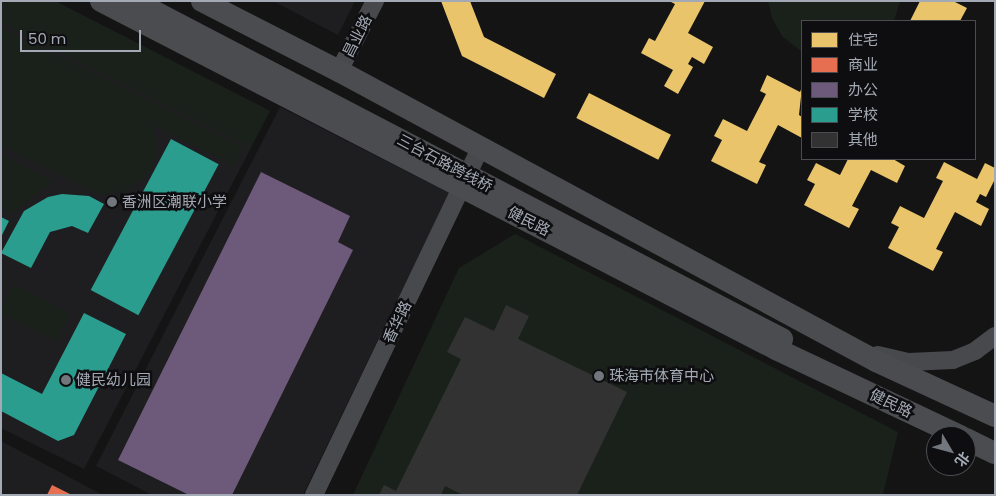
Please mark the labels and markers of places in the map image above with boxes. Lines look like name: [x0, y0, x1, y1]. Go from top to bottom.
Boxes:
place label: 香洲区潮联小学: [122, 193, 227, 211]
marker: 香洲区潮联小学: [106, 196, 118, 208]
place label: 珠海市体育中心: [609, 367, 714, 385]
marker: 珠海市体育中心: [593, 370, 605, 382]
place label: 健民幼儿园: [76, 371, 151, 389]
marker: 健民幼儿园: [60, 374, 72, 386]

